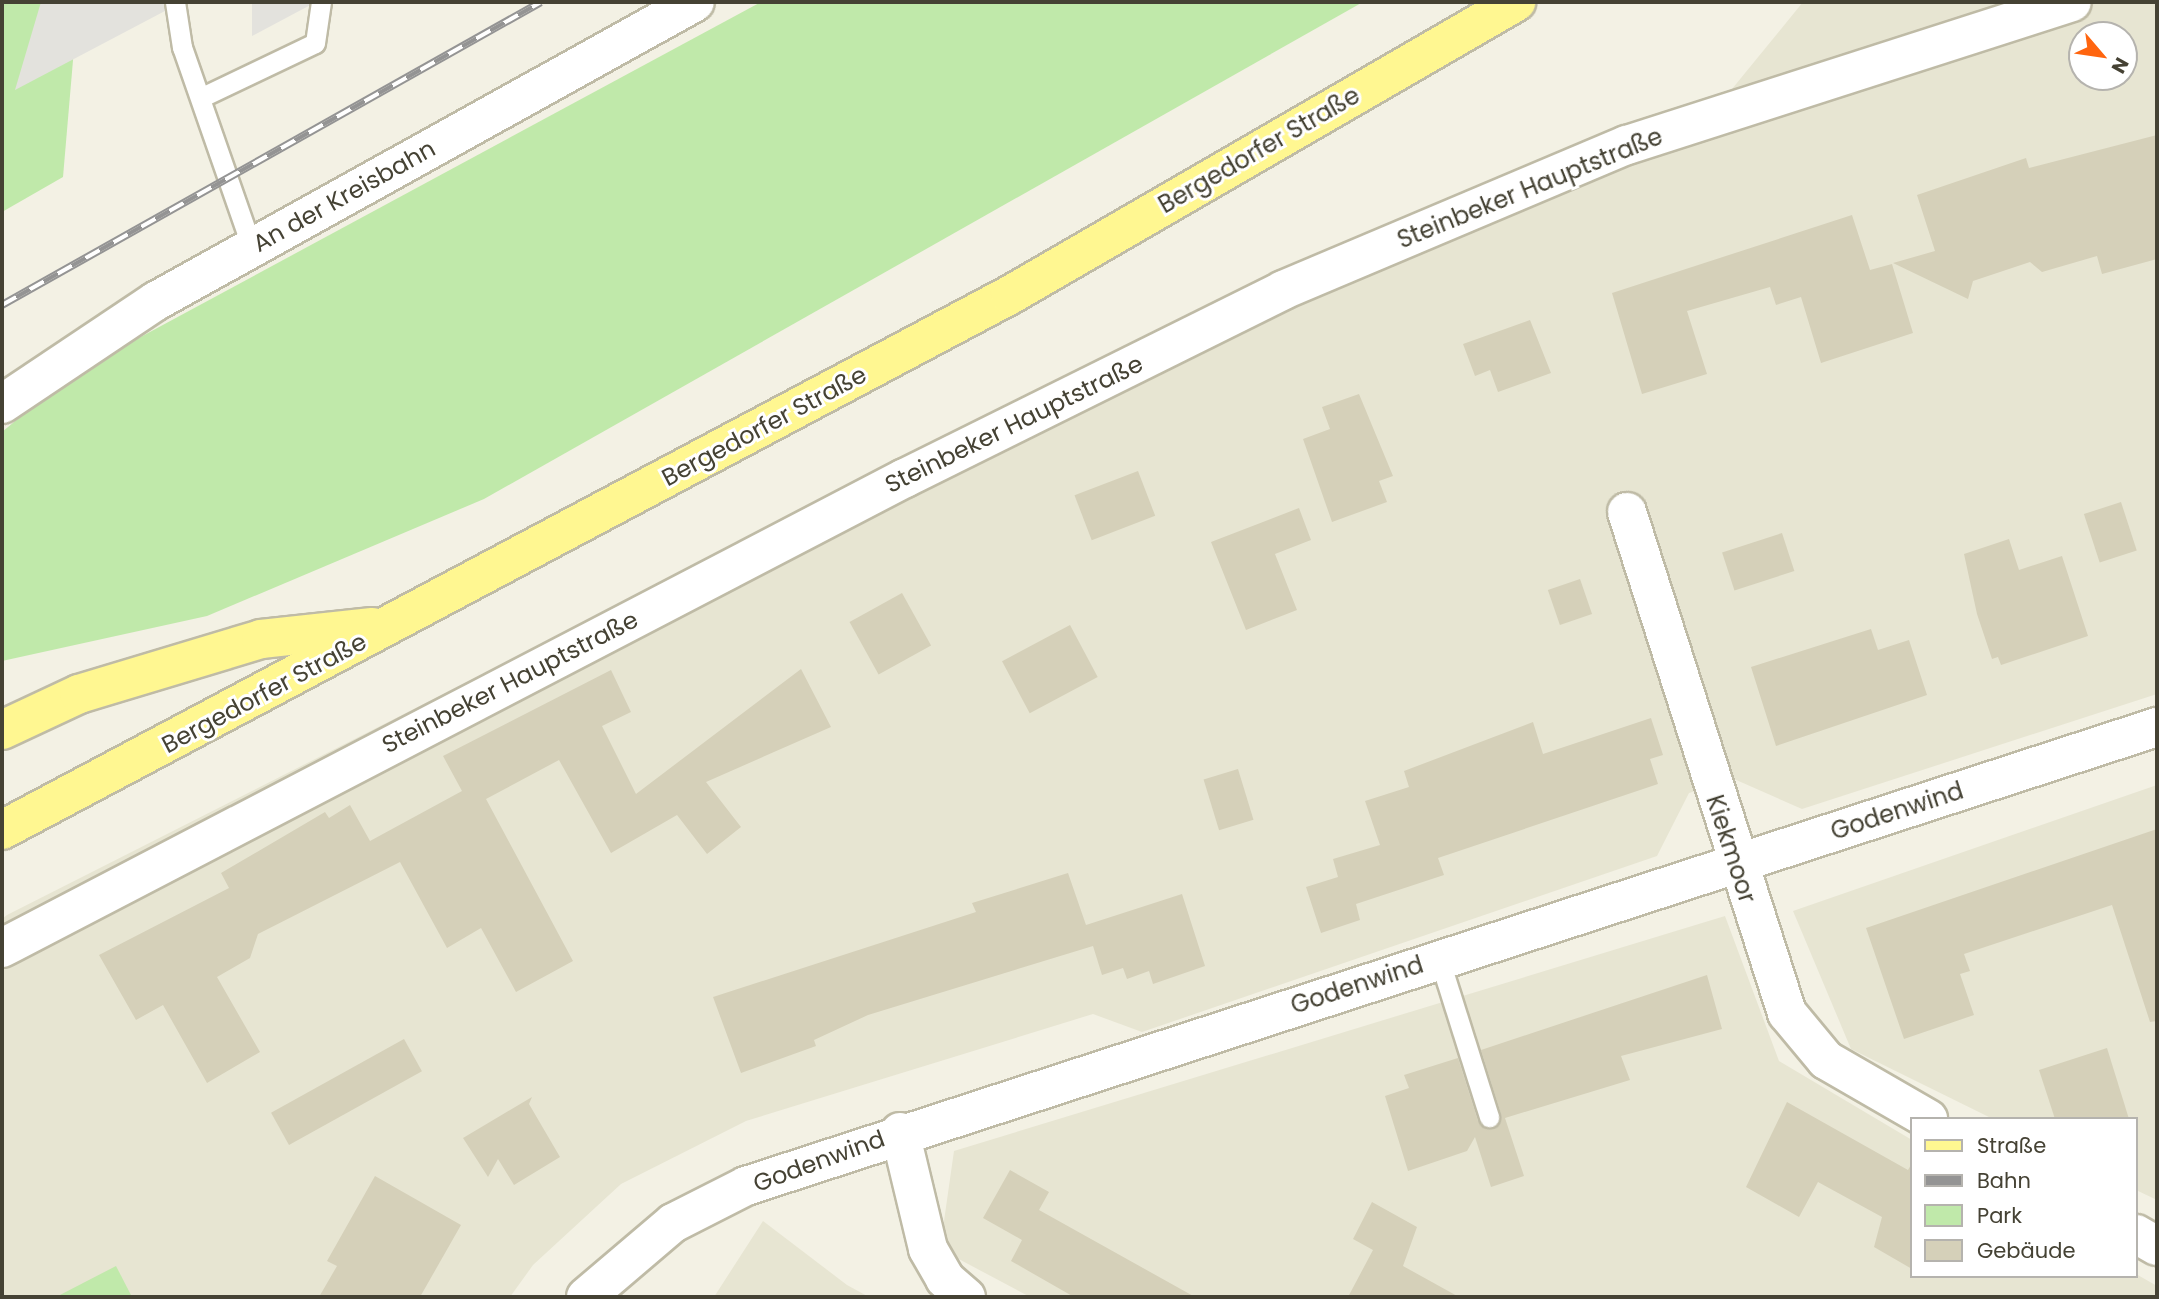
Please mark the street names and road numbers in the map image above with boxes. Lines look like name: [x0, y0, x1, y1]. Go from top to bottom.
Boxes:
street label: Bergedorfer Straße: [1153, 81, 1365, 219]
street label: Steinbeker Hauptstraße: [1393, 122, 1667, 254]
street label: An der Kreisbahn: [248, 134, 440, 258]
street label: Steinbeker Hauptstraße: [880, 349, 1148, 499]
street label: Bergedorfer Straße: [657, 360, 871, 492]
street label: Steinbeker Hauptstraße: [377, 605, 643, 759]
street label: Bergedorfer Straße: [157, 627, 371, 759]
street label: Godenwind: [1827, 776, 1967, 846]
street label: Kiekmoor: [1700, 791, 1762, 907]
street label: Godenwind: [1287, 950, 1427, 1020]
street label: Godenwind: [749, 1124, 889, 1198]

